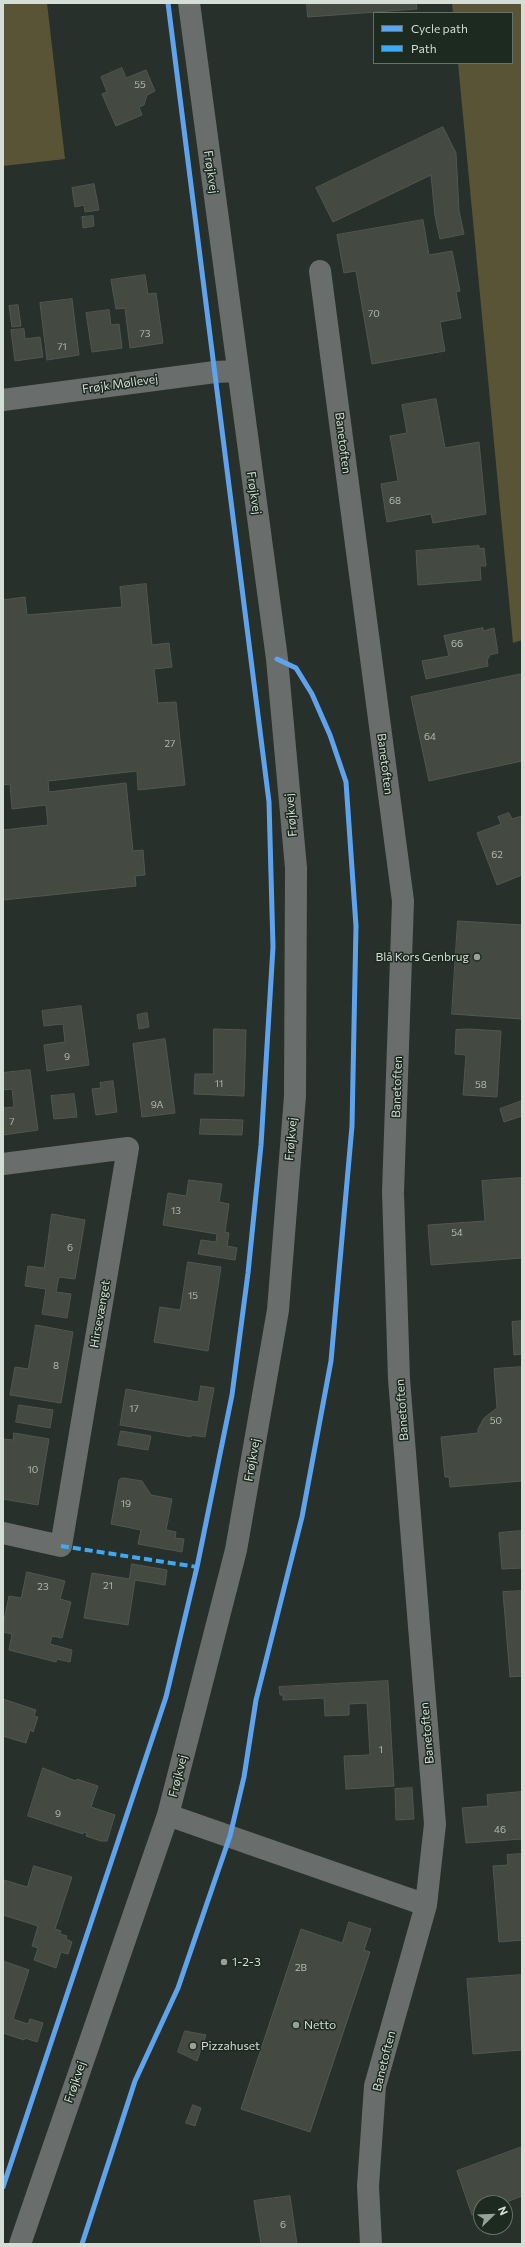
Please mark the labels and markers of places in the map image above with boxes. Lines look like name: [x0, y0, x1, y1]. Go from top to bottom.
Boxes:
place label: Blå Kors Genbrug: [375, 950, 469, 964]
marker: Blå Kors Genbrug: [472, 952, 482, 962]
place label: 1-2-3: [232, 1955, 261, 1969]
marker: 1-2-3: [219, 1957, 229, 1967]
place label: Netto: [304, 2018, 336, 2032]
marker: Netto: [291, 2020, 301, 2030]
place label: Pizzahuset: [201, 2039, 260, 2053]
marker: Pizzahuset: [188, 2041, 198, 2051]

